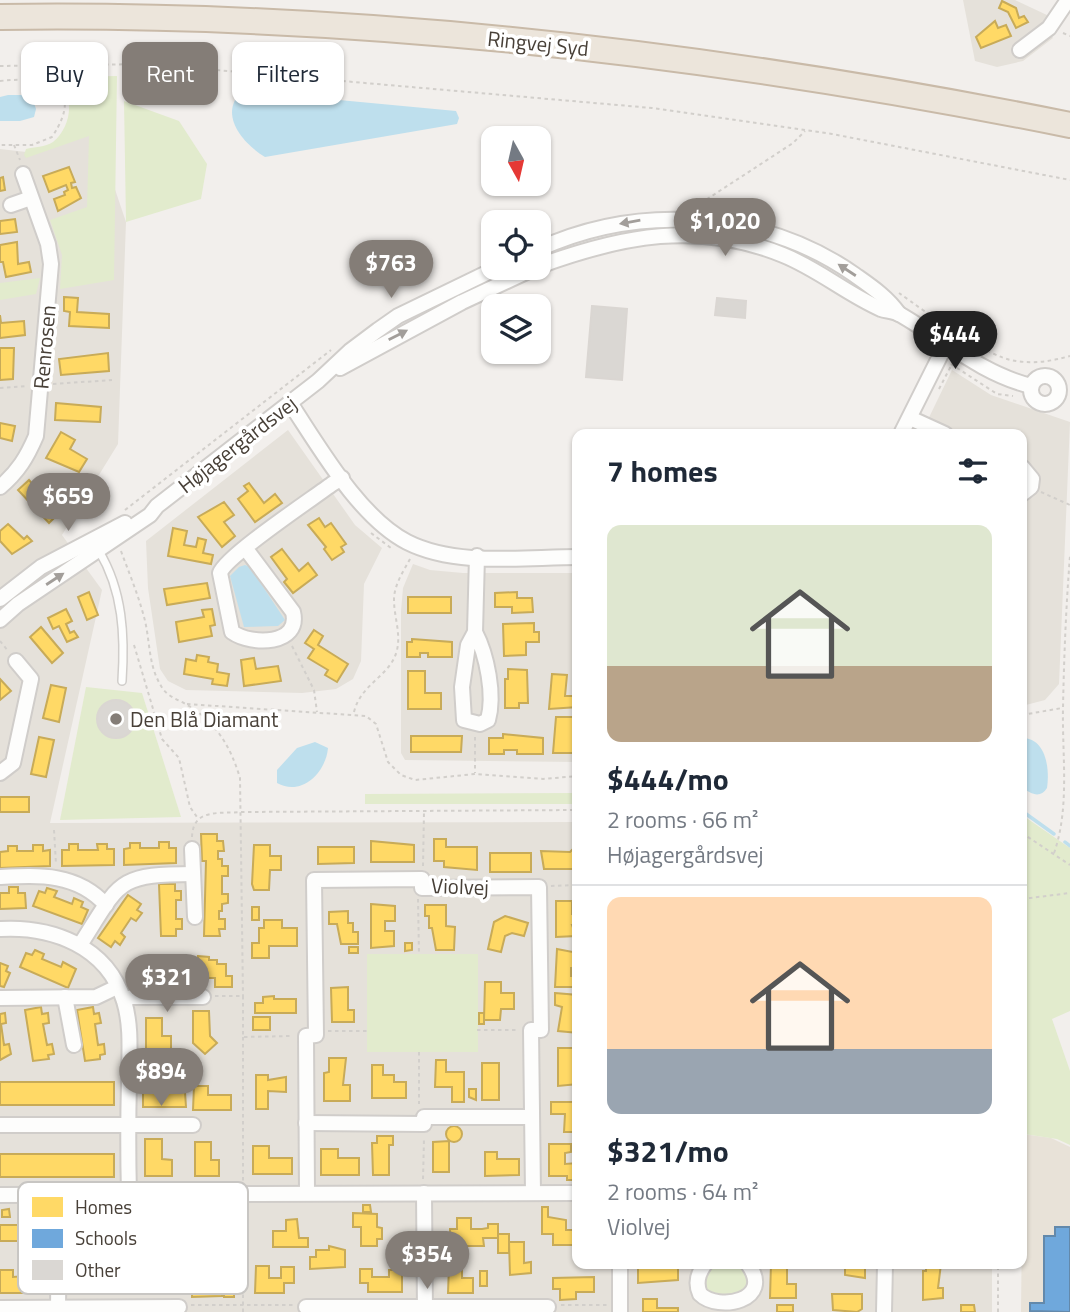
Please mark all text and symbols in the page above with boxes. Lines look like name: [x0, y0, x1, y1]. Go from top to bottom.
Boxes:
street label: Ringvej Syd: [486, 22, 590, 64]
chip: Buy: [21, 42, 108, 105]
chip: Rent: [122, 42, 218, 105]
chip: Filters: [232, 42, 344, 105]
north arrow: [481, 126, 551, 196]
map controls: [481, 126, 551, 364]
pin: $1,020: [668, 198, 782, 258]
text: $1,020: [690, 203, 760, 238]
button: locate: [481, 210, 551, 280]
one-way arrow: [619, 217, 641, 228]
pin: $763: [350, 240, 432, 300]
text: $763: [365, 245, 417, 280]
one-way arrow: [837, 264, 857, 277]
button: layers: [481, 294, 551, 364]
street label: Renrosen: [24, 304, 64, 390]
pin: $444: [914, 312, 996, 371]
text: $444: [929, 316, 981, 351]
one-way arrow: [388, 330, 408, 341]
street label: Højagergårdsvej: [171, 387, 303, 501]
text: 7 homes: [607, 448, 718, 494]
icon: filters: [954, 452, 992, 490]
pin: $659: [27, 474, 109, 533]
text: $659: [42, 478, 94, 513]
icon: home: [737, 571, 863, 697]
one-way arrow: [45, 573, 65, 586]
place label: Den Blå Diamant: [130, 703, 279, 735]
marker: Den Blå Diamant: [108, 711, 124, 727]
text: $444/mo: [607, 756, 729, 802]
text: 2 rooms · 66 m²: [607, 802, 758, 837]
text: Højagergårdsvej: [607, 837, 764, 872]
street label: Violvej: [431, 869, 489, 903]
icon: home: [737, 943, 863, 1069]
pin: $321: [126, 954, 208, 1014]
text: $321: [141, 959, 193, 994]
pin: $894: [120, 1048, 202, 1108]
text: $894: [135, 1053, 187, 1088]
text: $321/mo: [607, 1128, 729, 1174]
text: 2 rooms · 64 m²: [607, 1174, 758, 1209]
legend: [18, 1182, 248, 1294]
text: Homes: [75, 1192, 132, 1221]
text: Violvej: [607, 1209, 670, 1244]
text: Schools: [75, 1223, 137, 1252]
pin: $354: [386, 1232, 468, 1291]
text: $354: [401, 1236, 453, 1271]
text: Other: [75, 1255, 121, 1284]

